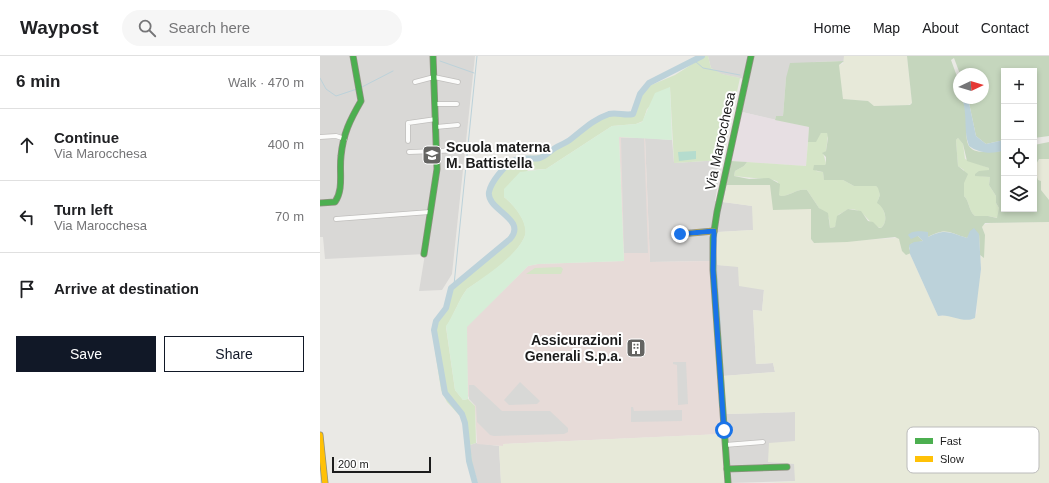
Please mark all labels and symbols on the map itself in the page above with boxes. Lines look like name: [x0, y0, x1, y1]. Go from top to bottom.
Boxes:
north arrow: [953, 68, 989, 104]
street label: Via Marocchesa: [702, 90, 738, 192]
place label: Scuola materna M. Battistella: [446, 139, 550, 171]
school or university icon: Scuola materna M. Battistella: [421, 144, 443, 166]
route end: [671, 225, 689, 243]
place label: Assicurazioni Generali S.p.a.: [525, 332, 622, 364]
building icon: Assicurazioni Generali S.p.a.: [625, 337, 647, 359]
route start: [715, 421, 733, 439]
legend: [907, 427, 1039, 473]
text: Fast: [940, 435, 961, 447]
text: Slow: [940, 453, 964, 465]
scale bar: [332, 455, 431, 474]

